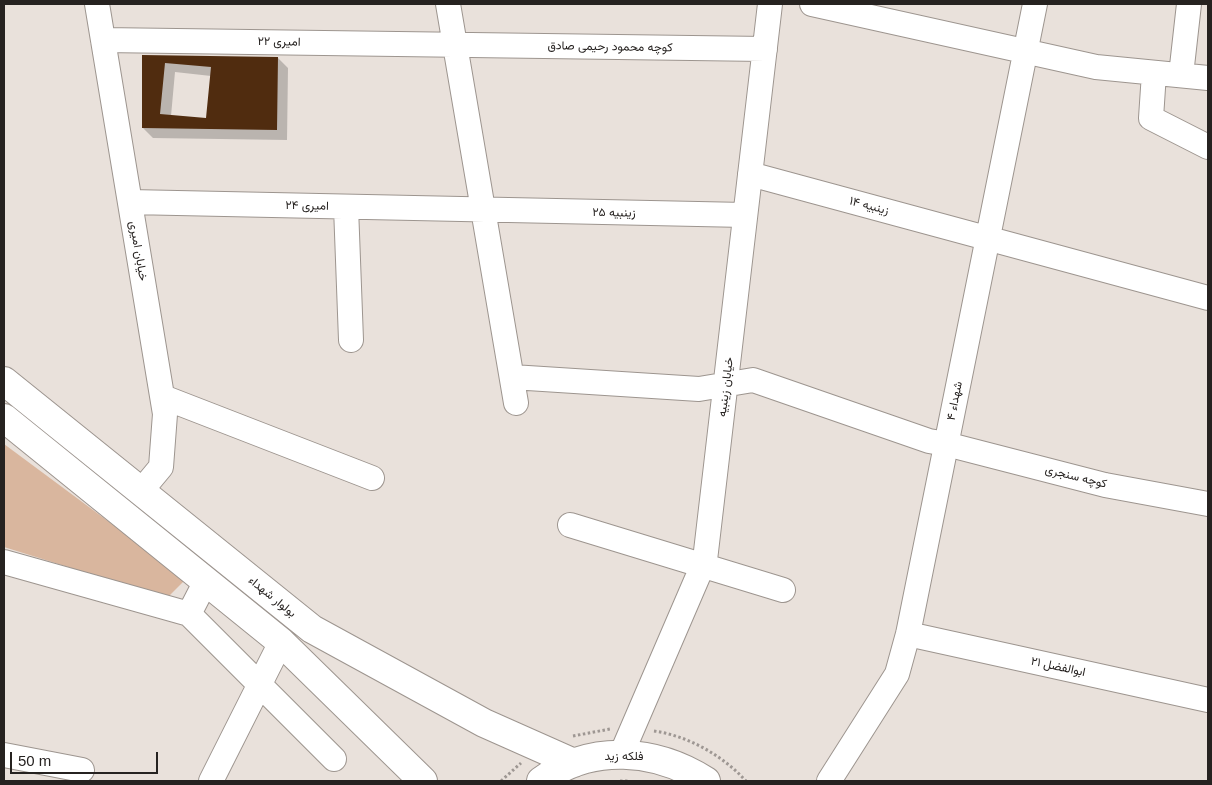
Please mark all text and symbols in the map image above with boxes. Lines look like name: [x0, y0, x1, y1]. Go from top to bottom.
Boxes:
street label: امیری ۲۲: [257, 34, 301, 50]
street label: کوچه محمود رحیمی صادق: [547, 39, 673, 55]
street label: زینبیه ۱۴: [848, 194, 890, 218]
street label: امیری ۲۴: [285, 198, 329, 214]
street label: زینبیه ۲۵: [592, 205, 636, 221]
street label: خیابان امیری: [126, 220, 150, 282]
street label: خیابان زینبیه: [715, 356, 737, 418]
street label: شهداء ۴: [944, 380, 966, 422]
street label: کوچه سنجری: [1044, 462, 1108, 492]
street label: بولوار شهداء: [245, 573, 299, 621]
street label: ابوالفضل ۲۱: [1029, 654, 1087, 680]
scale bar: [12, 742, 160, 774]
street label: فلکه زید: [604, 750, 644, 764]
text: 50 m: [18, 752, 51, 769]

